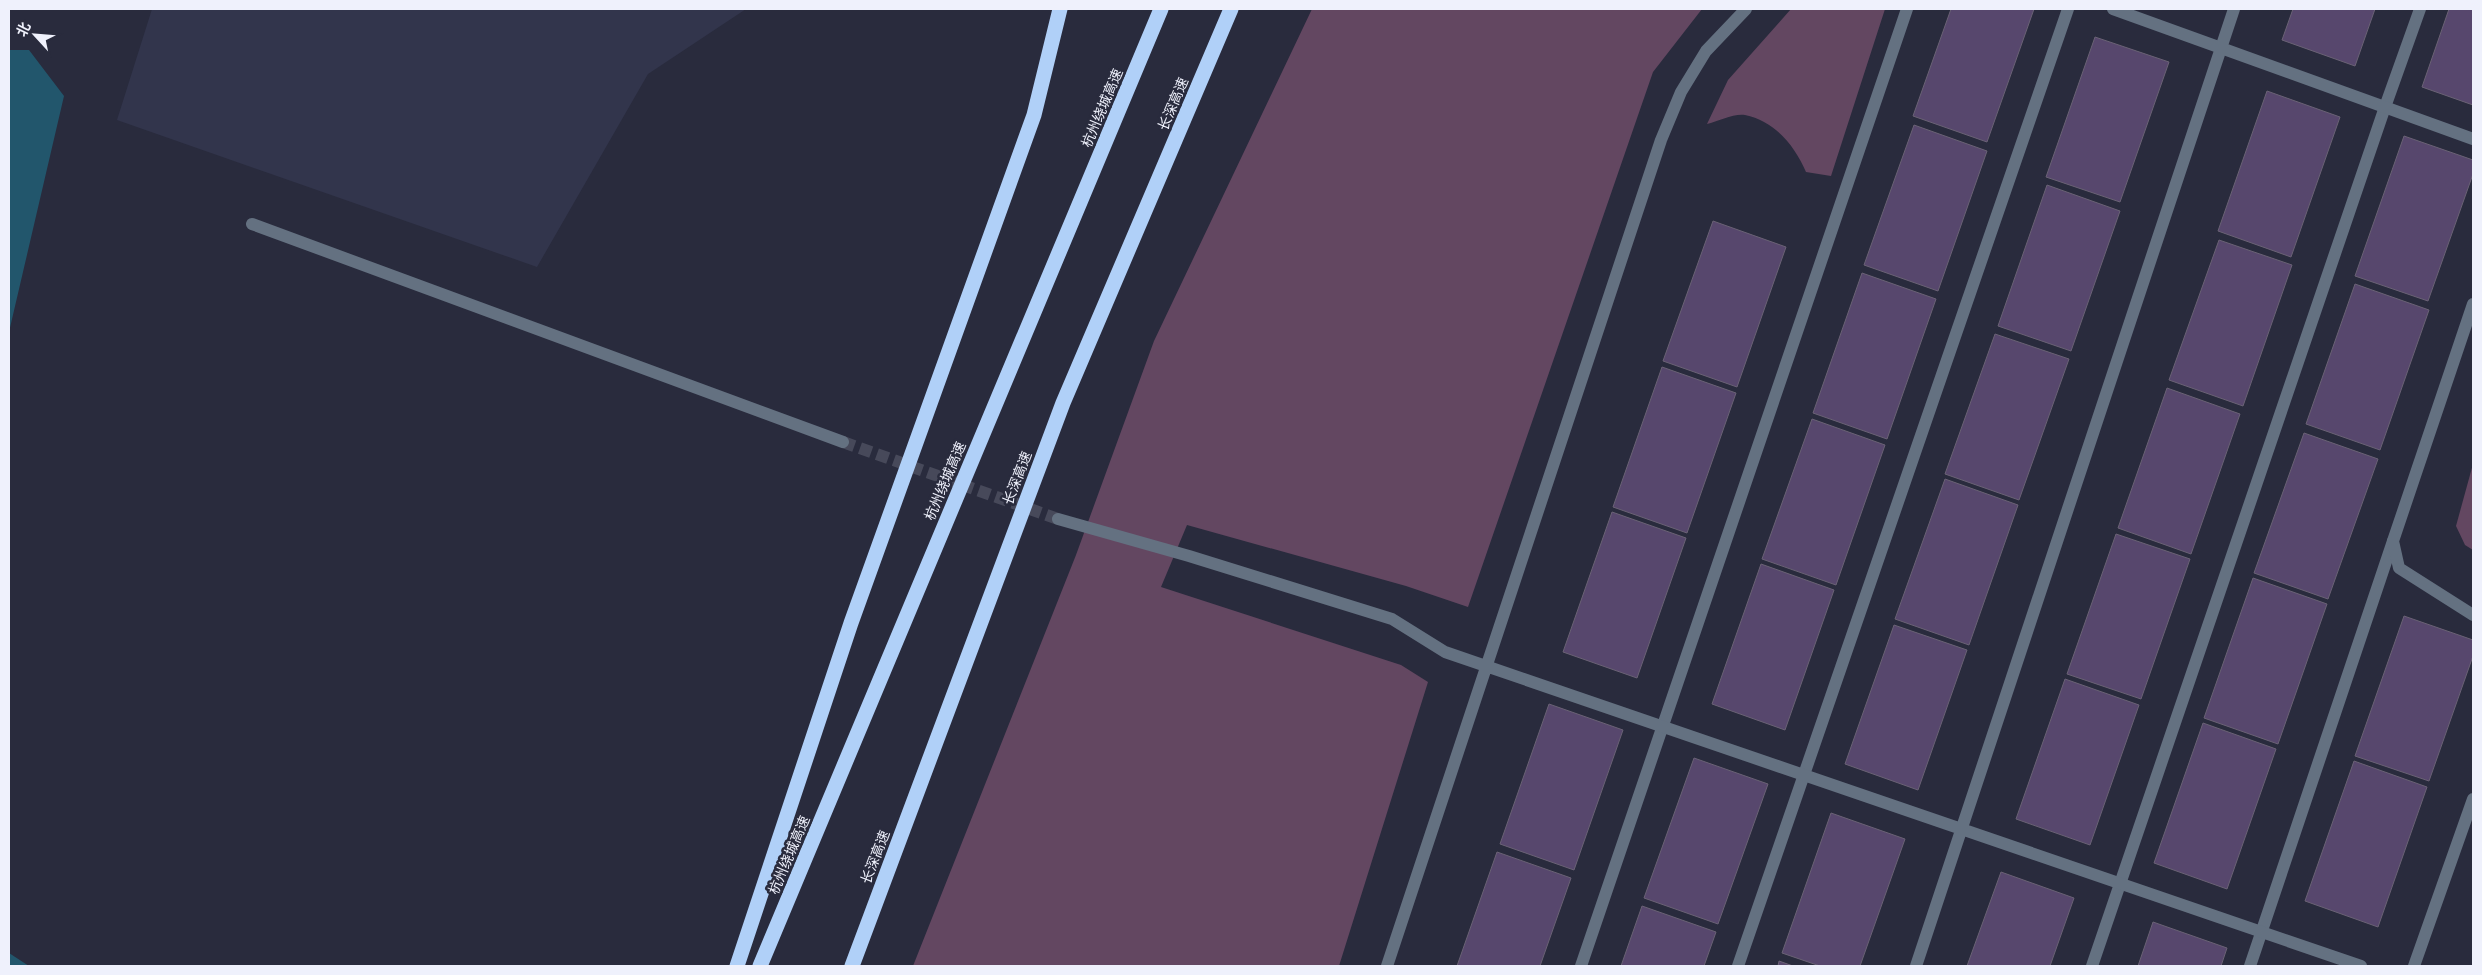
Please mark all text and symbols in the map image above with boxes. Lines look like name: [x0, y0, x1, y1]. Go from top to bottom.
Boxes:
north arrow: [10, 10, 60, 60]
text: 北: [12, 19, 34, 40]
street label: 杭州绕城高速: [1077, 66, 1127, 150]
street label: 长深高速: [1154, 75, 1192, 133]
street label: 杭州绕城高速: [920, 439, 970, 523]
street label: 长深高速: [999, 449, 1035, 507]
street label: 杭州绕城高速: [764, 813, 814, 897]
street label: 长深高速: [857, 828, 893, 886]

